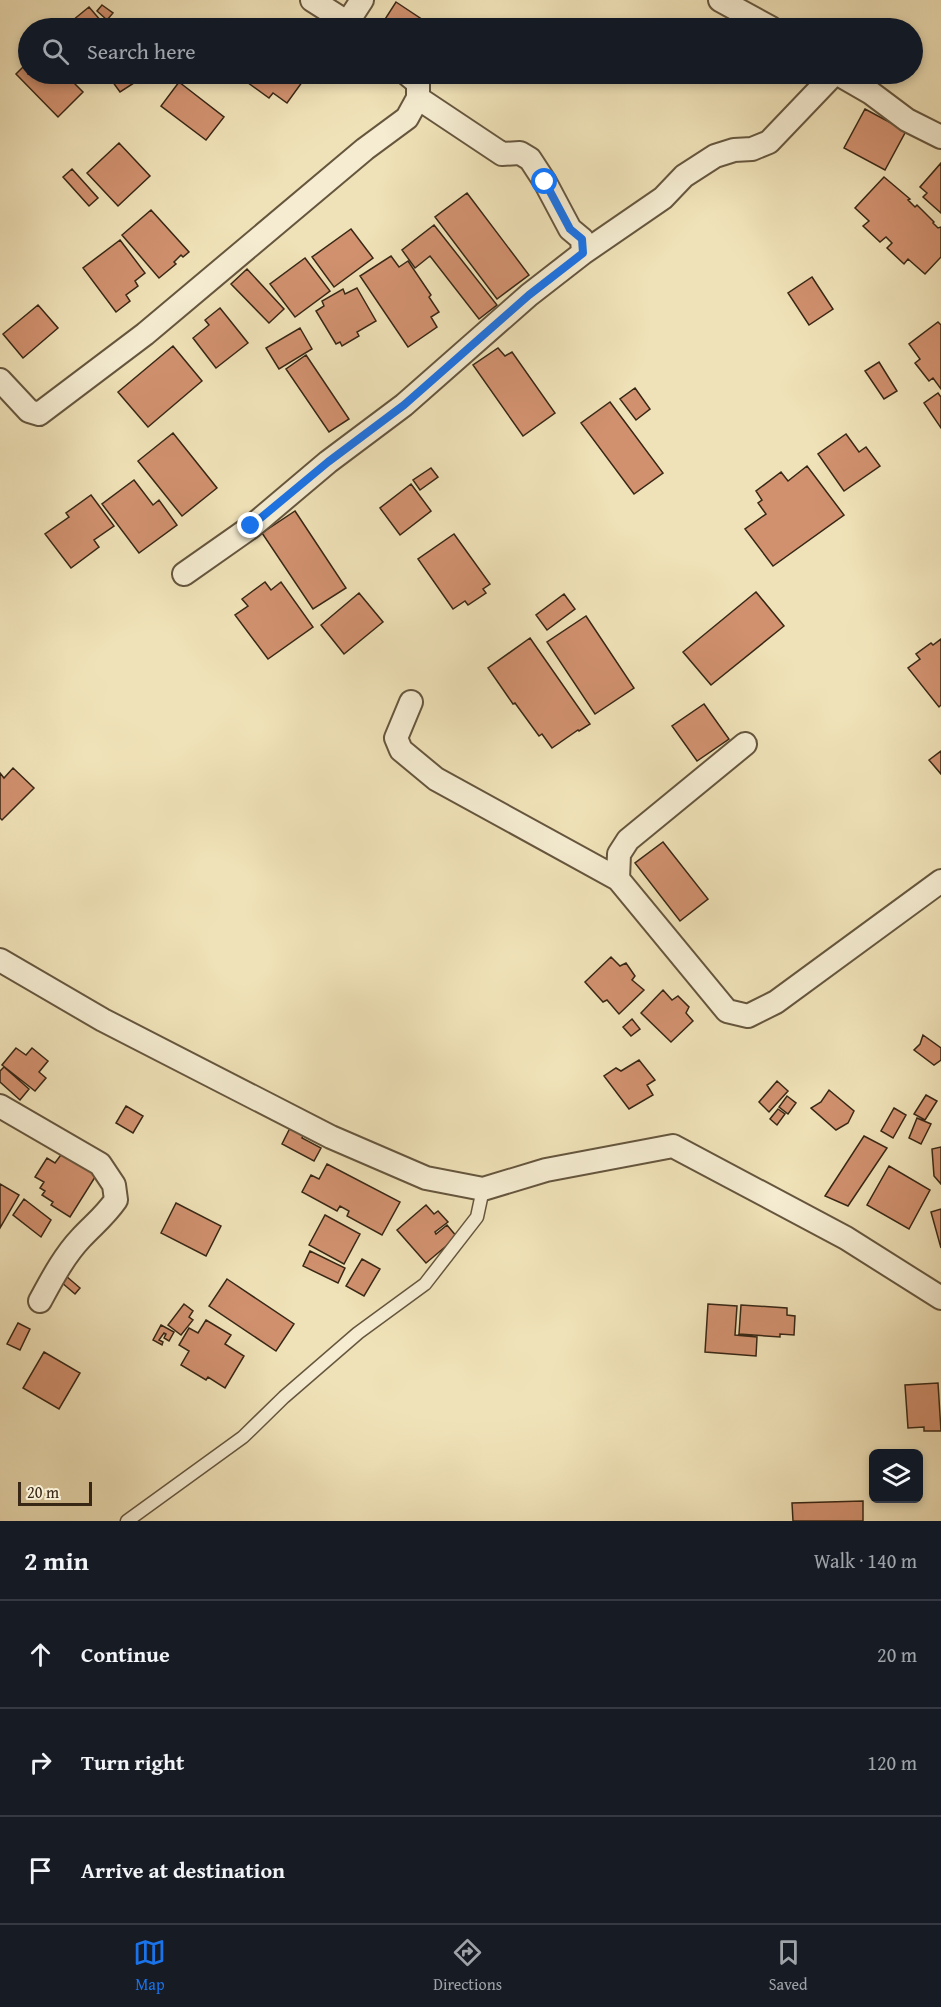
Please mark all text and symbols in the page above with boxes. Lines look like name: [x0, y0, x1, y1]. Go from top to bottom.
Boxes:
search box: [18, 18, 923, 84]
icon: search: [39, 35, 72, 68]
text: Search here: [87, 35, 196, 67]
route start: [531, 168, 557, 194]
route end: [237, 512, 263, 538]
map controls: [869, 1449, 923, 1503]
button: layers: [869, 1449, 923, 1503]
scale bar: [18, 1479, 92, 1506]
text: 20 m: [27, 1480, 59, 1504]
text: 2 min: [24, 1541, 89, 1580]
text: Walk · 140 m: [814, 1546, 917, 1575]
icon: ahead: [24, 1638, 57, 1671]
text: Continue: [81, 1638, 170, 1670]
text: 20 m: [877, 1640, 917, 1669]
icon: right: [24, 1746, 57, 1779]
text: Turn right: [81, 1746, 184, 1778]
text: 120 m: [867, 1748, 917, 1777]
icon: arrive: [24, 1854, 57, 1887]
text: Arrive at destination: [81, 1854, 285, 1886]
tab: Map: [133, 1936, 166, 1996]
tab: Directions: [433, 1936, 502, 1996]
tab: Saved: [769, 1936, 808, 1996]

